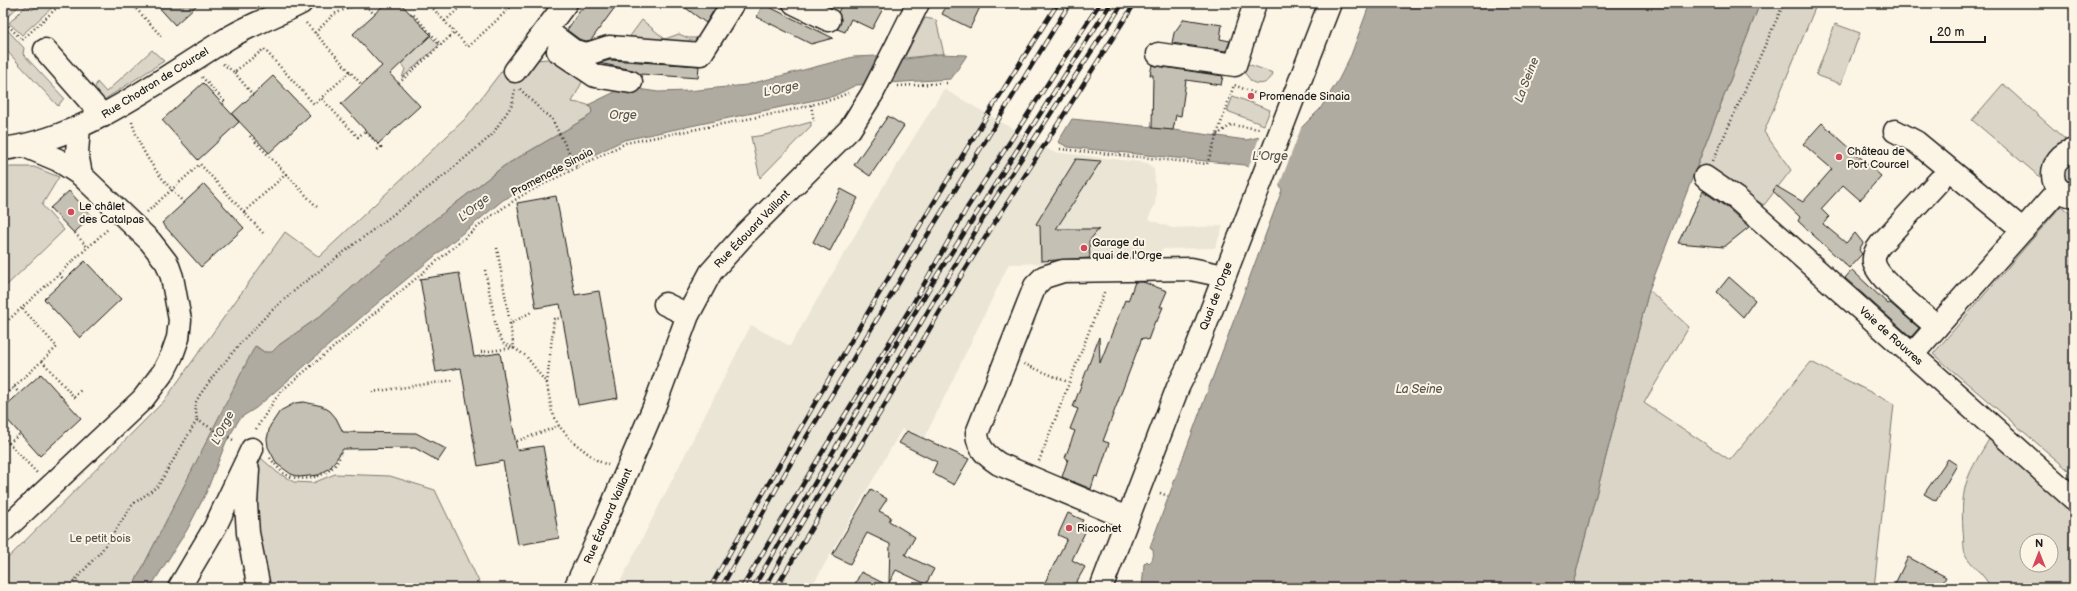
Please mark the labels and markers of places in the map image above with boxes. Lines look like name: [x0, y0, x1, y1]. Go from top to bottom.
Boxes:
place label: Promenade Sinaia: [1259, 90, 1350, 103]
marker: Promenade Sinaia: [1246, 91, 1256, 101]
place label: Château de Port Courcel: [1847, 145, 1909, 171]
marker: Château de Port Courcel: [1834, 152, 1844, 162]
place label: Le châlet des Catalpas: [79, 200, 145, 226]
marker: Le châlet des Catalpas: [66, 207, 76, 217]
place label: Garage du quai de l'Orge: [1092, 236, 1163, 262]
marker: Garage du quai de l'Orge: [1079, 243, 1089, 253]
place label: Ricochet: [1077, 522, 1122, 535]
marker: Ricochet: [1064, 523, 1074, 533]

